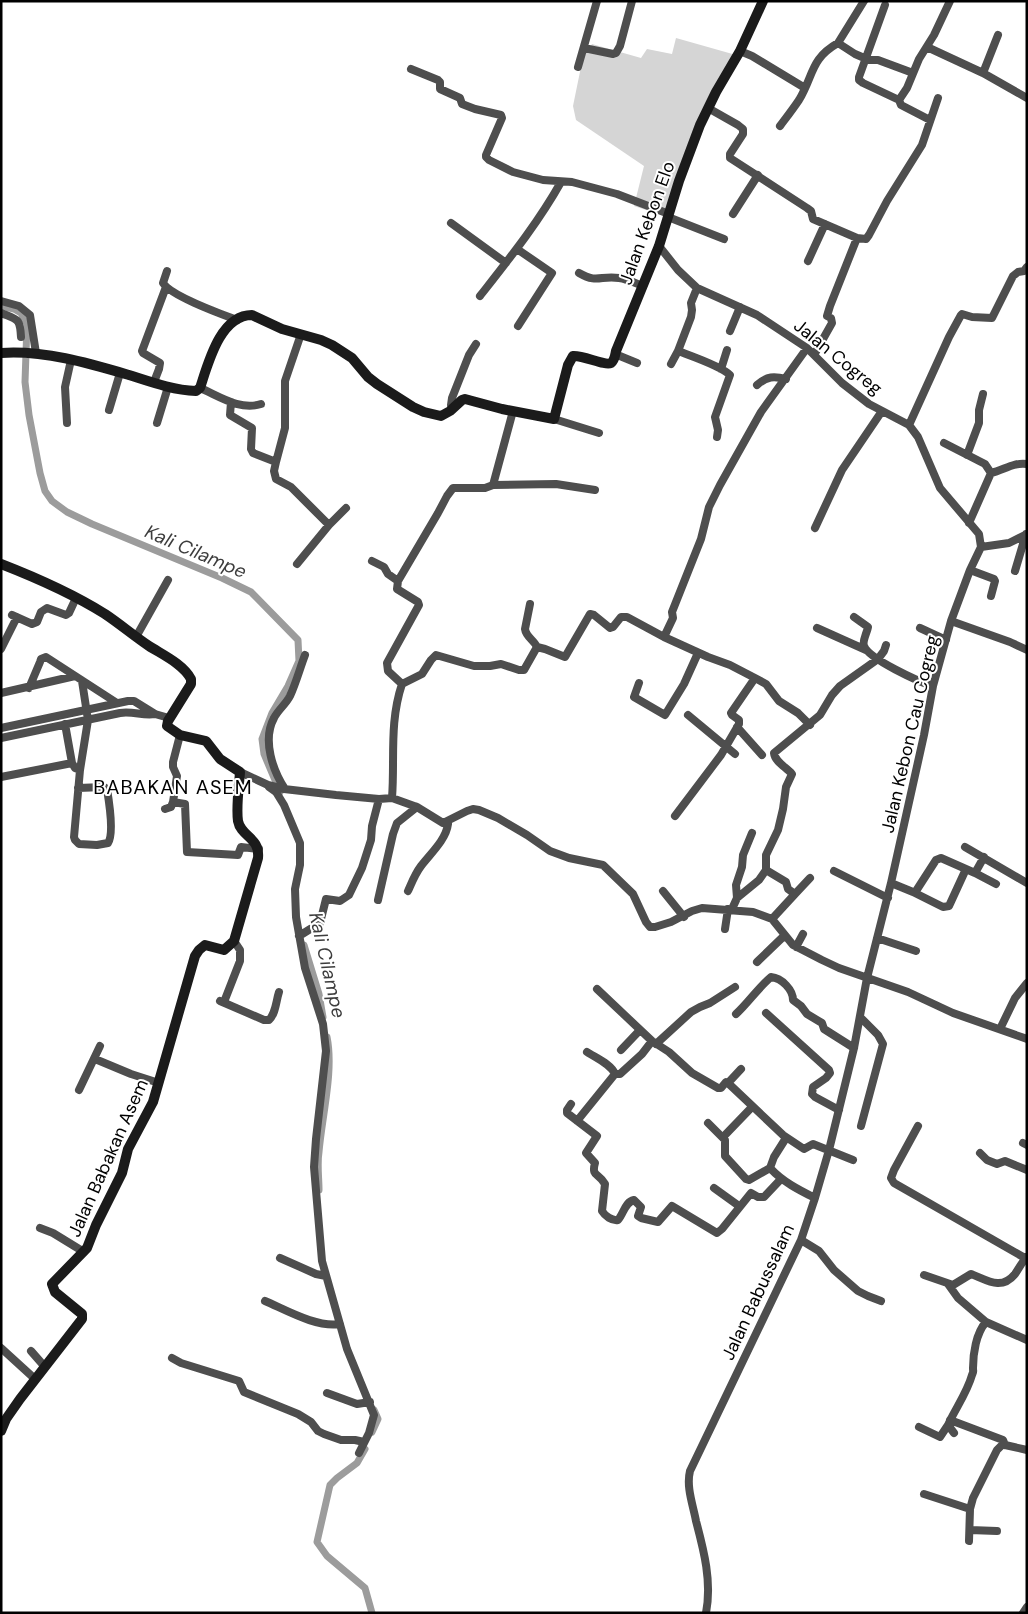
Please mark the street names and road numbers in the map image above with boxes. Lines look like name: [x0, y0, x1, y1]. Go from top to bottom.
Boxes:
street label: Jalan Kebon Elo: [614, 158, 680, 288]
street label: Jalan Cogreg: [789, 314, 887, 400]
street label: Jalan Kebon Cau Cogreg: [876, 633, 944, 835]
street label: Jalan Babakan Asem: [62, 1075, 154, 1241]
street label: Jalan Babussalam: [716, 1220, 800, 1364]

